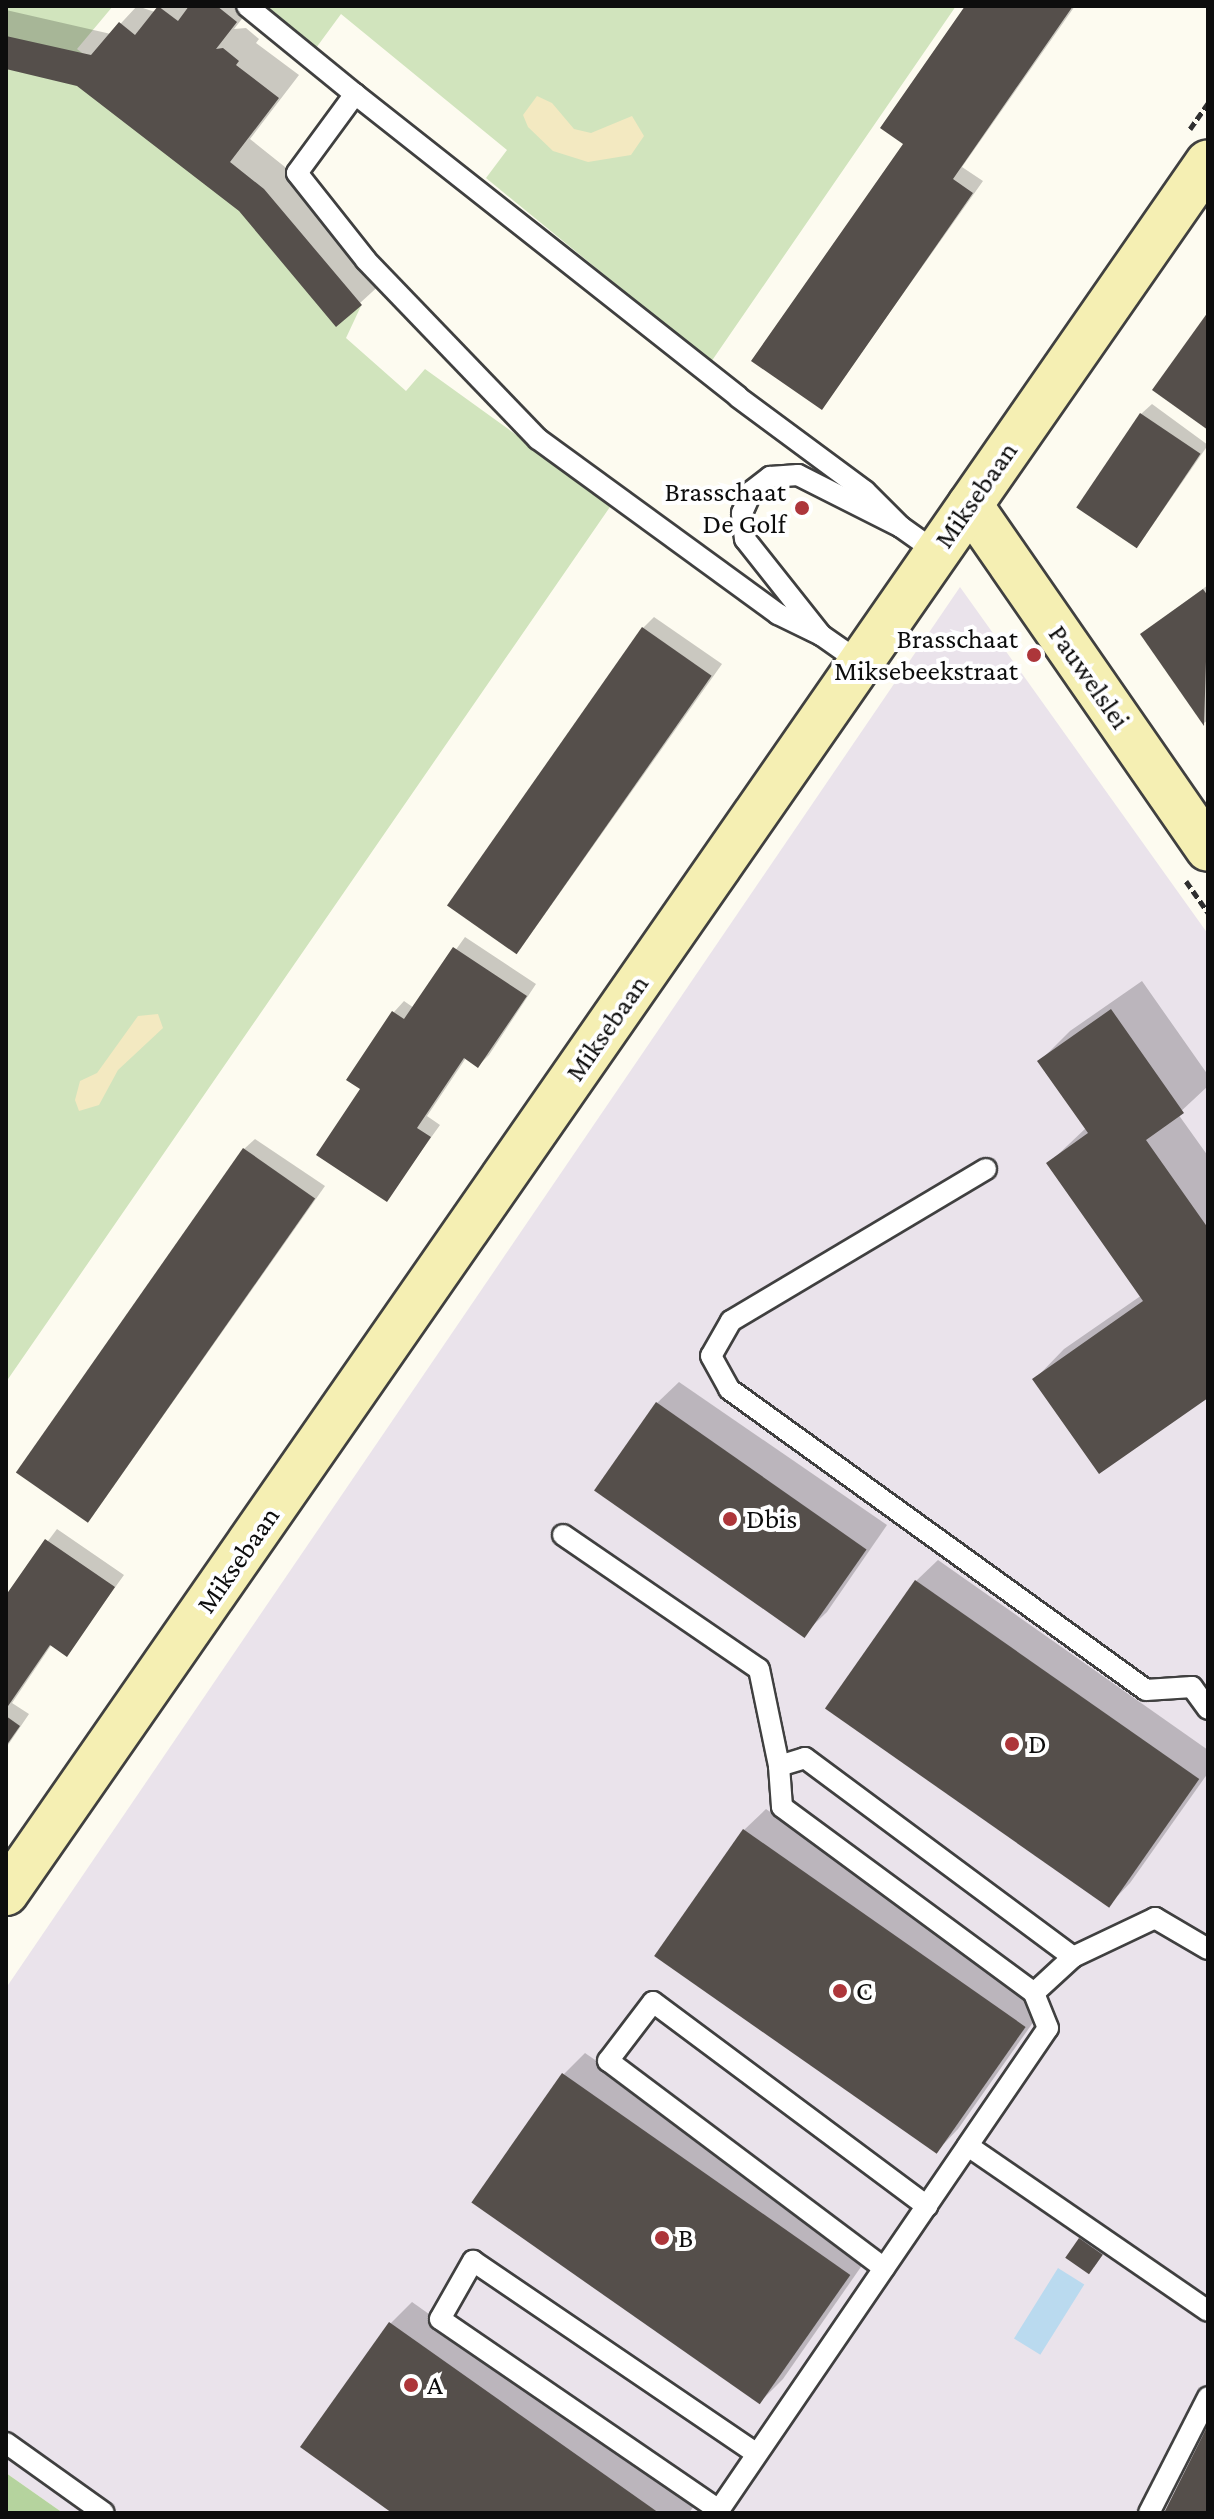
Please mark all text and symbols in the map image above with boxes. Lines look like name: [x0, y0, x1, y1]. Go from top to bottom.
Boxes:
street label: Miksebaan: [927, 435, 1025, 555]
place label: Brasschaat De Golf: [665, 475, 786, 541]
marker: Brasschaat De Golf: [793, 499, 811, 517]
street label: Pauwelslei: [1041, 618, 1137, 736]
place label: Brasschaat Miksebeekstraat: [834, 622, 1018, 688]
marker: Brasschaat Miksebeekstraat: [1025, 646, 1043, 664]
street label: Miksebaan: [558, 968, 656, 1088]
street label: Miksebaan: [189, 1500, 287, 1620]
place label: Dbis: [746, 1502, 797, 1536]
marker: Dbis: [721, 1510, 739, 1528]
place label: D: [1028, 1727, 1047, 1761]
marker: D: [1003, 1735, 1021, 1753]
place label: C: [856, 1974, 873, 2008]
marker: C: [831, 1982, 849, 2000]
place label: B: [678, 2221, 693, 2255]
marker: B: [653, 2229, 671, 2247]
place label: A: [427, 2368, 443, 2402]
marker: A: [402, 2376, 420, 2394]

